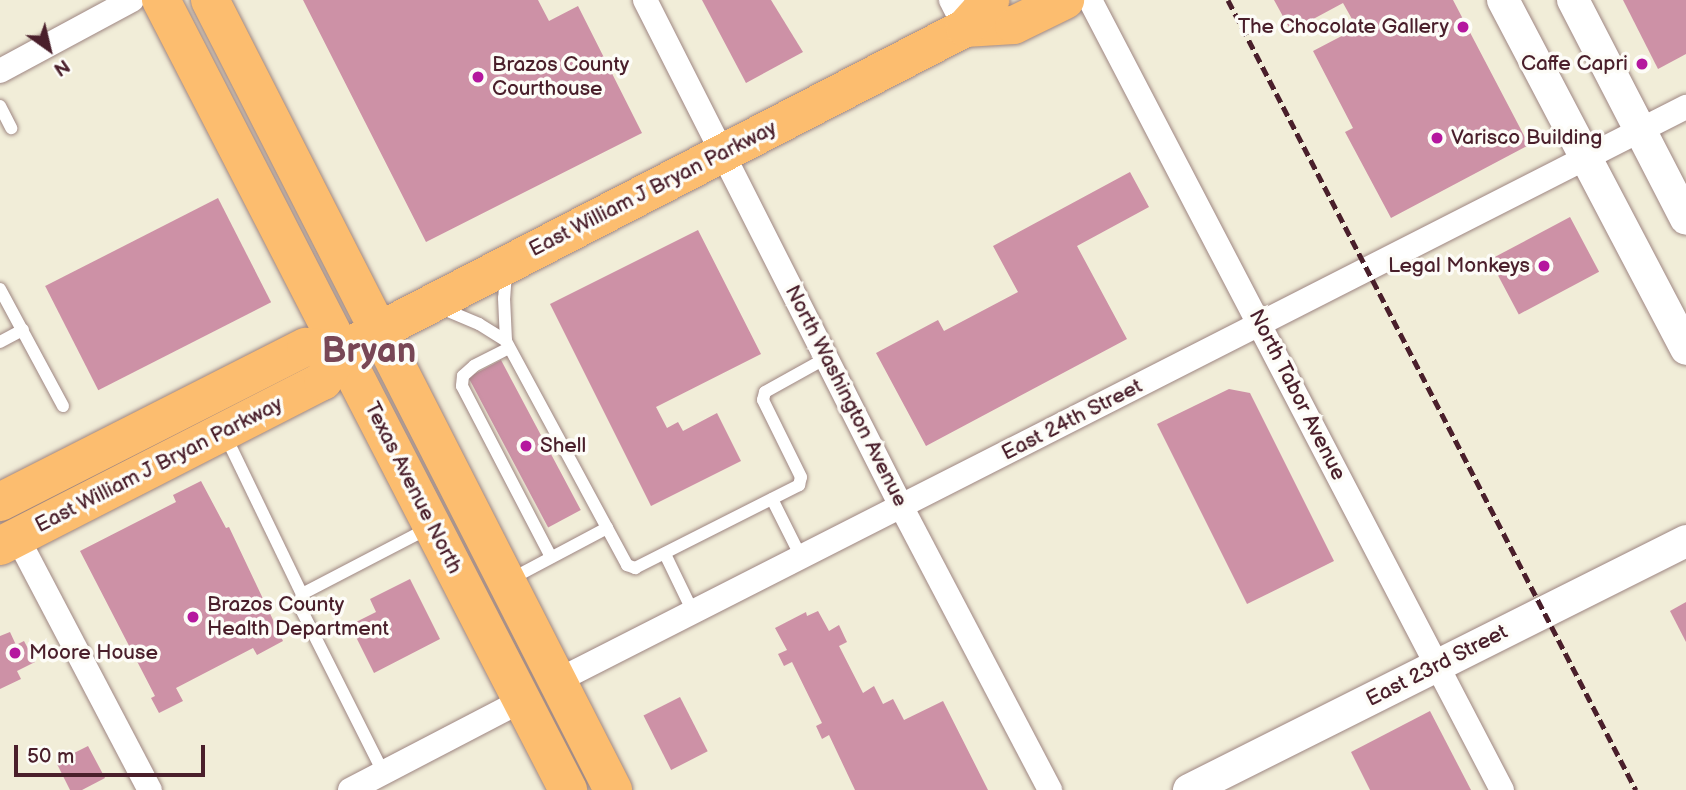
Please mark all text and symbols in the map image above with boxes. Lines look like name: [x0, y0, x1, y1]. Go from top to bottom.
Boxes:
north arrow: [14, 14, 84, 84]
place label: The Chocolate Gallery: [1238, 14, 1449, 40]
marker: The Chocolate Gallery: [1455, 19, 1471, 35]
place label: Caffe Capri: [1521, 51, 1628, 77]
place label: Brazos County Courthouse: [492, 52, 629, 102]
text: N: [49, 53, 73, 80]
marker: Caffe Capri: [1634, 56, 1650, 72]
marker: Brazos County Courthouse: [470, 69, 486, 85]
street label: East William J Bryan Parkway: [524, 115, 782, 263]
place label: Varisco Building: [1451, 125, 1602, 151]
marker: Varisco Building: [1429, 130, 1445, 146]
place label: Legal Monkeys: [1388, 253, 1530, 279]
marker: Legal Monkeys: [1536, 258, 1552, 274]
street label: North Washington Avenue: [779, 281, 913, 511]
street label: North Tabor Avenue: [1243, 305, 1351, 485]
district label: Bryan: [322, 331, 416, 373]
street label: East 24th Street: [997, 374, 1147, 466]
street label: East William J Bryan Parkway: [30, 391, 288, 539]
street label: Texas Avenue North: [359, 398, 467, 578]
place label: Shell: [540, 433, 586, 459]
marker: Shell: [518, 438, 534, 454]
place label: Brazos County Health Department: [207, 592, 389, 642]
marker: Brazos County Health Department: [185, 609, 201, 625]
street label: East 23rd Street: [1362, 619, 1512, 713]
place label: Moore House: [29, 640, 158, 666]
marker: Moore House: [7, 645, 23, 661]
scale bar: [18, 730, 208, 774]
text: 50 m: [27, 744, 74, 769]

